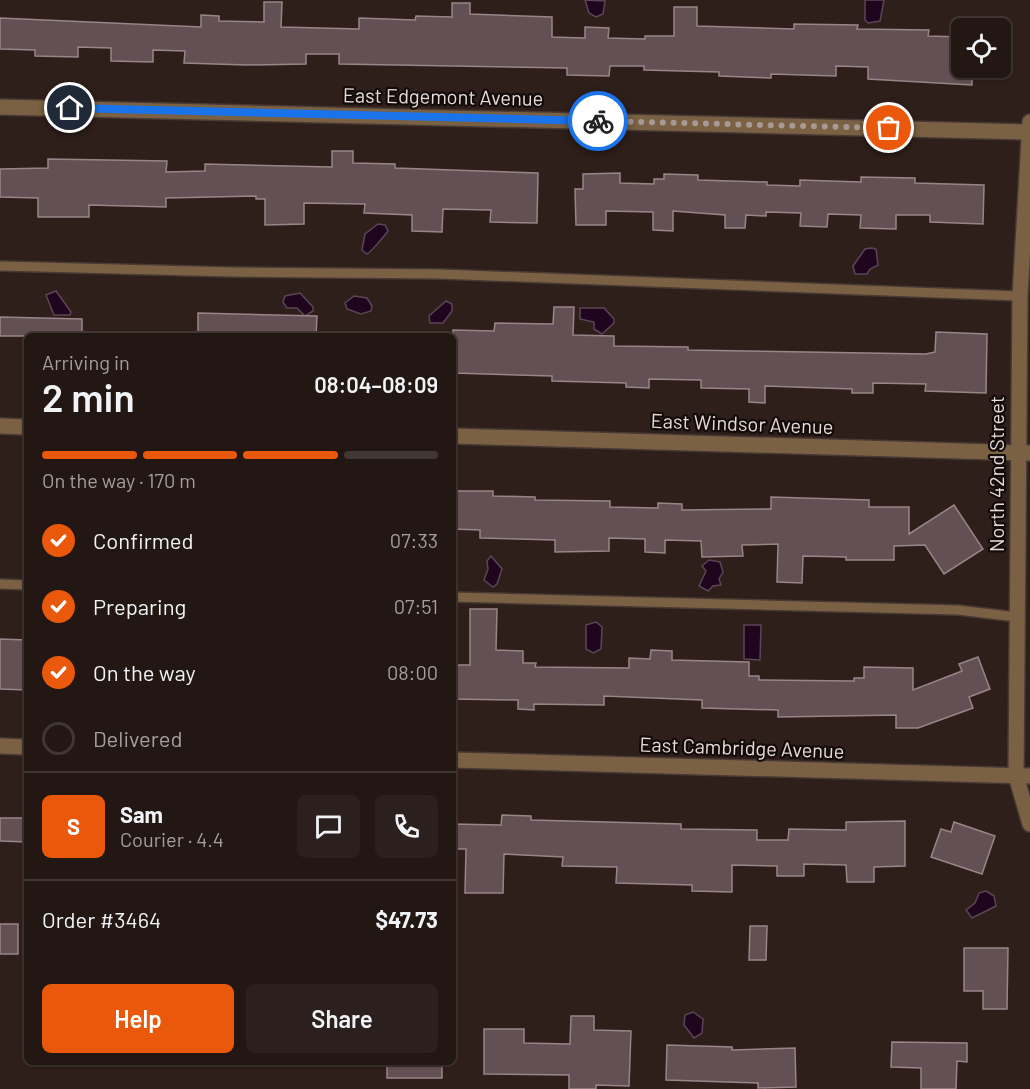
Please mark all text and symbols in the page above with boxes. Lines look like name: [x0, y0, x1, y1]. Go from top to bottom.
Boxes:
map controls: [951, 18, 1011, 78]
button: locate: [951, 18, 1011, 78]
pin: [44, 82, 95, 133]
street label: East Edgemont Avenue: [343, 82, 543, 110]
icon: home: [53, 91, 86, 124]
courier: [568, 91, 628, 151]
pin: [863, 102, 914, 153]
icon: bike: [582, 105, 615, 138]
icon: bag: [872, 111, 905, 144]
text: Arriving in: [42, 350, 130, 374]
text: 08:04–08:09: [314, 371, 438, 397]
text: 2 min: [42, 373, 135, 420]
street label: North 42nd Street: [984, 396, 1008, 552]
street label: East Windsor Avenue: [650, 408, 834, 438]
text: On the way · 170 m: [42, 468, 196, 492]
icon: check: [42, 524, 75, 557]
text: Confirmed: [93, 527, 193, 553]
text: 07:33: [390, 528, 438, 552]
icon: check: [42, 590, 75, 623]
text: Preparing: [93, 593, 186, 619]
text: 07:51: [394, 594, 438, 618]
icon: check: [42, 656, 75, 689]
text: On the way: [93, 659, 196, 685]
text: 08:00: [387, 660, 438, 684]
text: Delivered: [93, 725, 182, 751]
street label: East Cambridge Avenue: [639, 731, 845, 763]
button: chat: [297, 795, 360, 858]
button: phone: [375, 795, 438, 858]
text: Sam: [120, 801, 163, 827]
text: S: [67, 813, 80, 839]
text: Courier · 4.4: [120, 827, 224, 851]
text: Order #3464: [42, 906, 161, 932]
text: $47.73: [375, 906, 438, 932]
button: Help: [42, 984, 234, 1053]
button: Share: [246, 984, 438, 1053]

